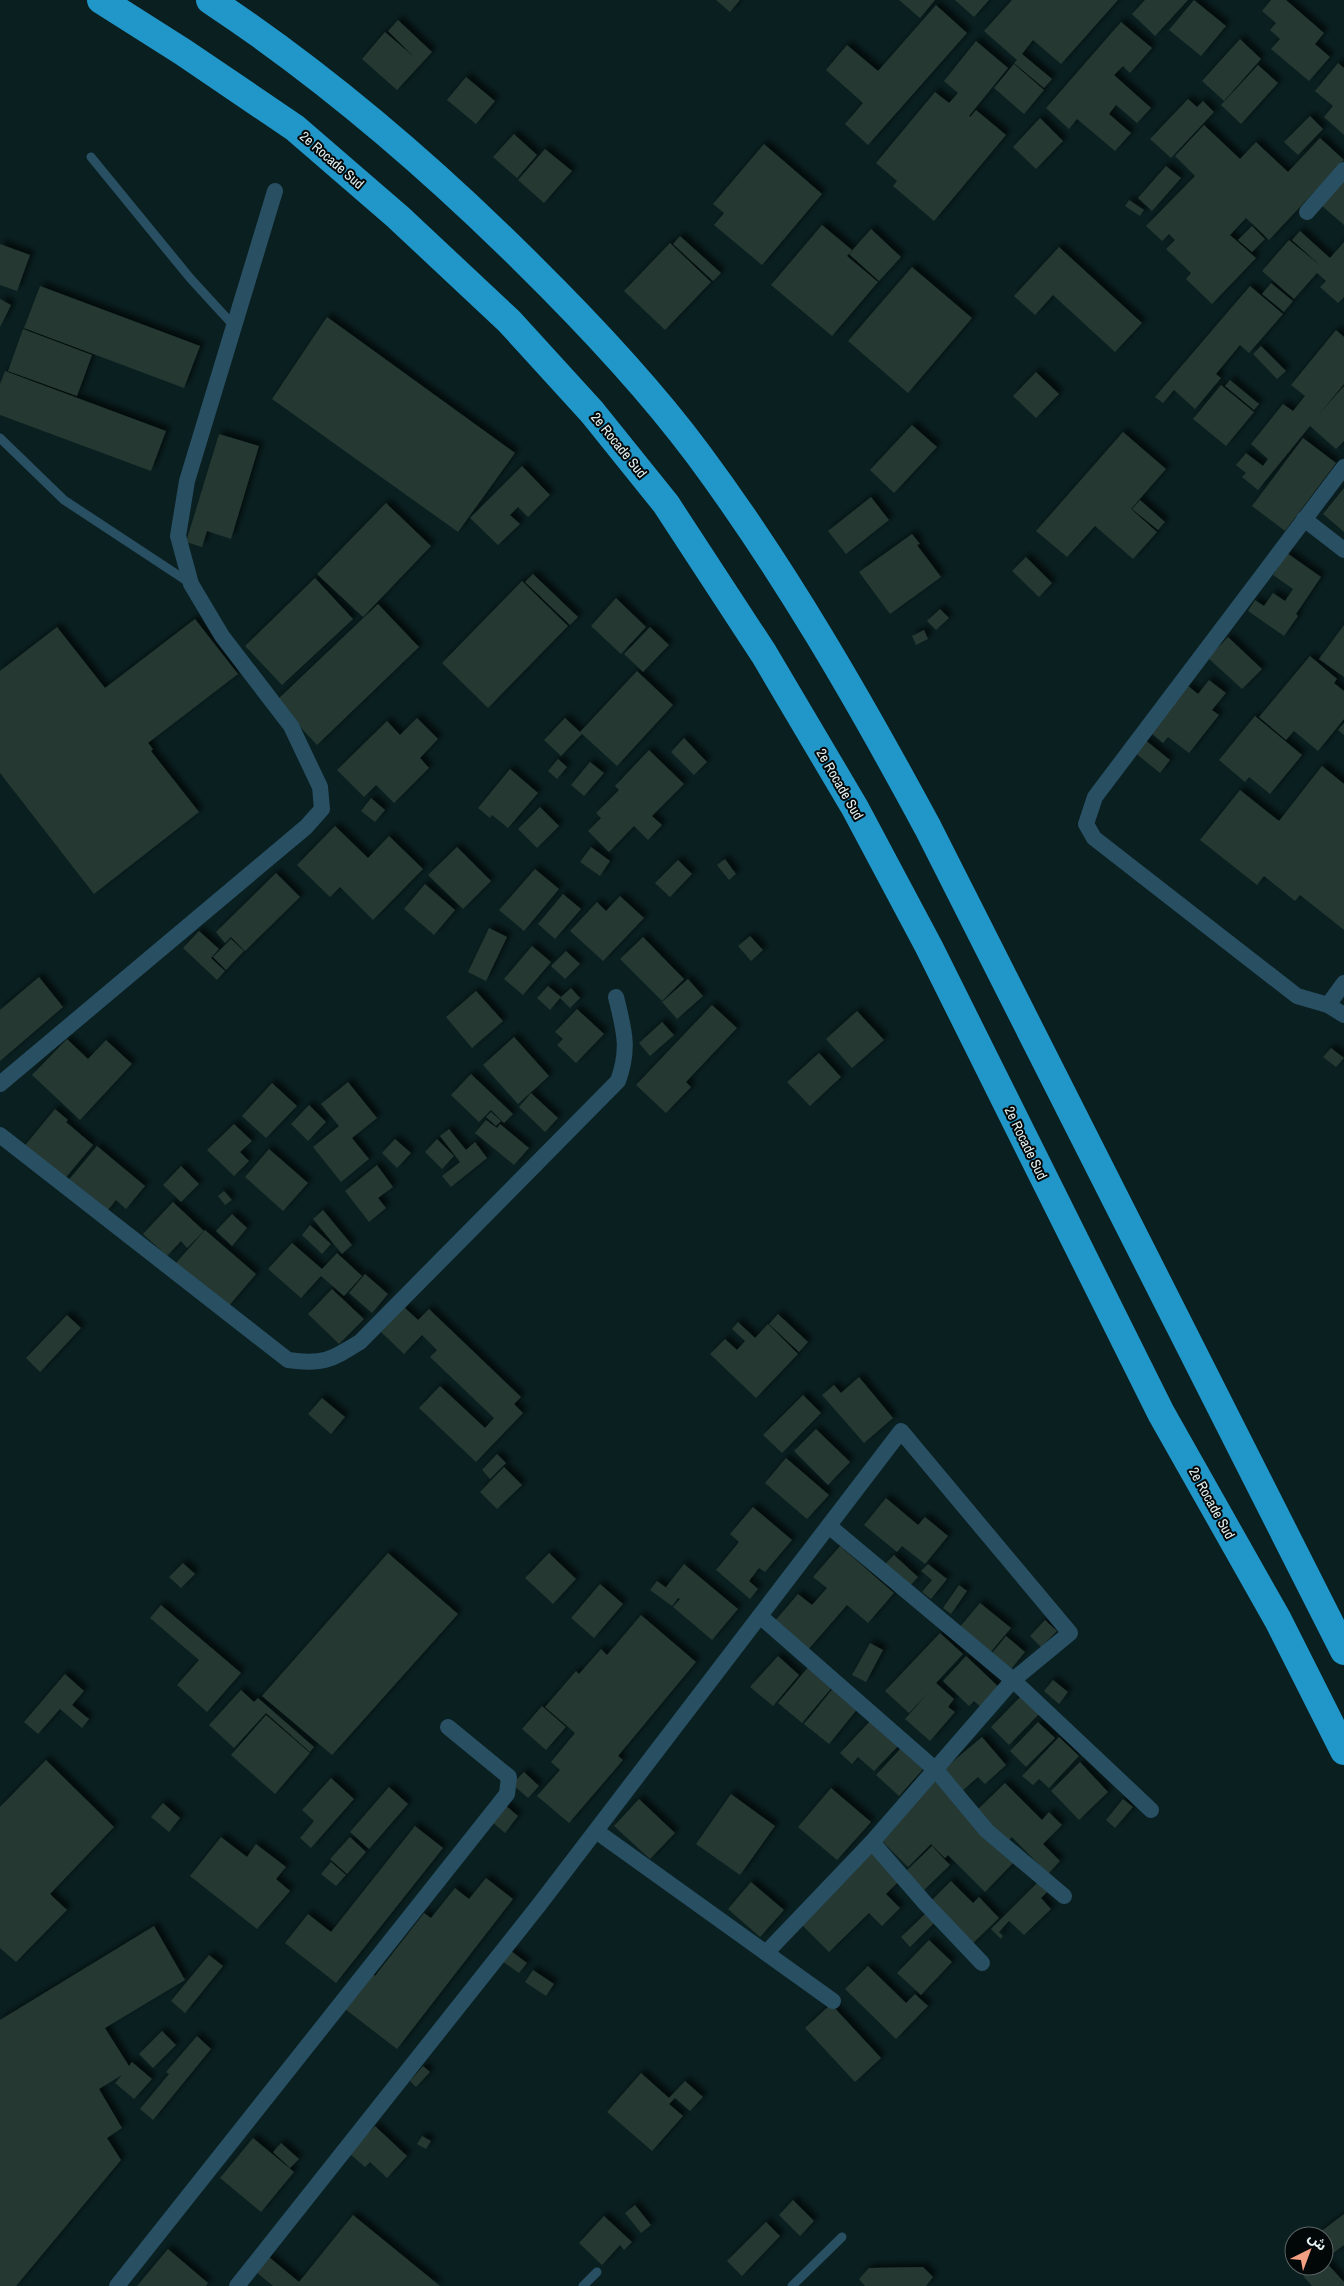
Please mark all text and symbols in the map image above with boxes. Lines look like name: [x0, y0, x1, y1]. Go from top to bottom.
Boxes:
street label: 2e Rocade Sud: [296, 127, 368, 193]
street label: 2e Rocade Sud: [587, 409, 651, 481]
street label: 2e Rocade Sud: [812, 745, 868, 823]
street label: 2e Rocade Sud: [1001, 1103, 1051, 1183]
street label: 2e Rocade Sud: [1185, 1464, 1239, 1542]
north arrow: [1284, 2226, 1334, 2276]
text: ش: [1305, 2228, 1331, 2254]

